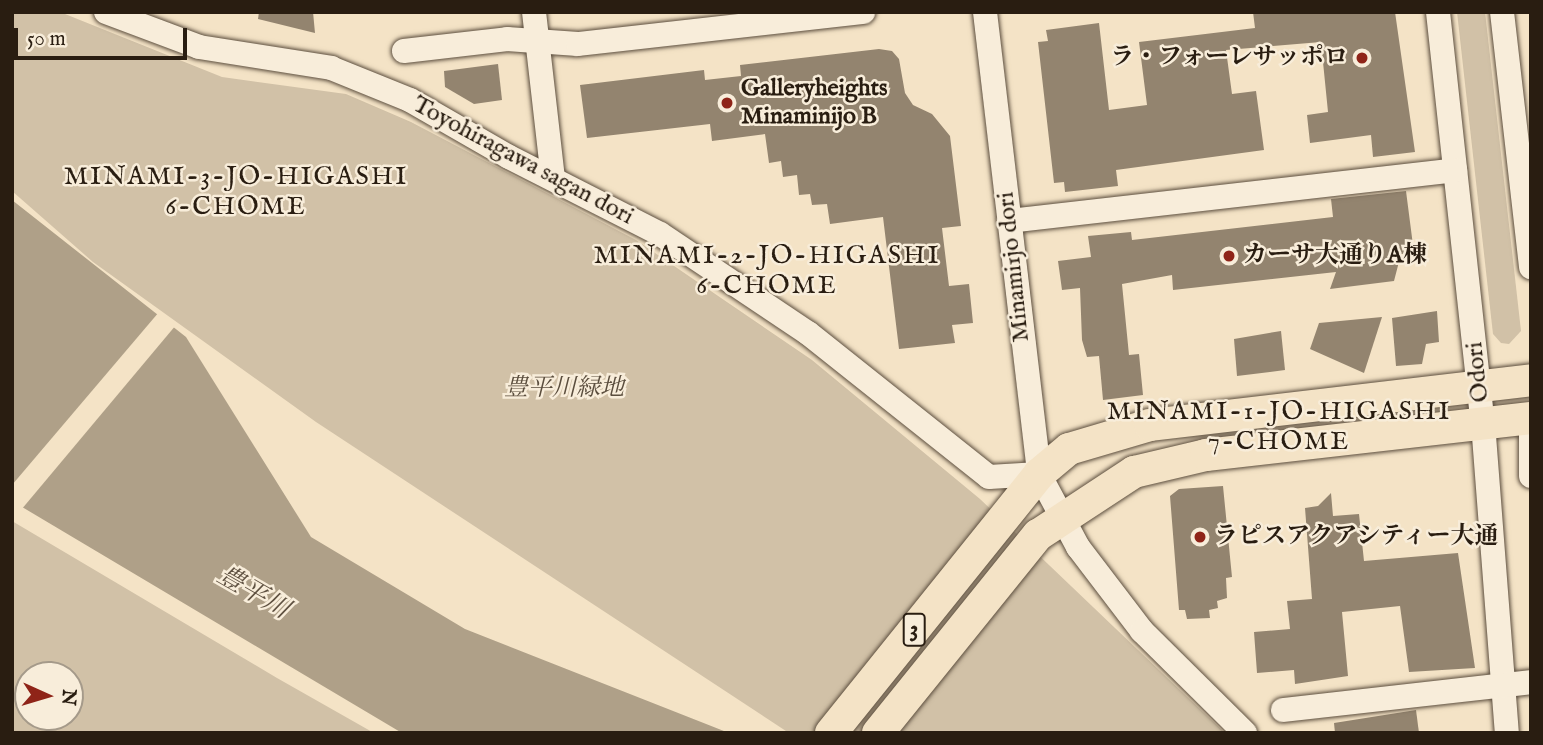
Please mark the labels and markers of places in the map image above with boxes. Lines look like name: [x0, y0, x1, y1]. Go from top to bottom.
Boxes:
place label: ラ・フォーレサッポロ: [1108, 44, 1348, 72]
marker: ラ・フォーレサッポロ: [1354, 50, 1370, 66]
place label: Galleryheights Minaminijo B: [741, 75, 887, 131]
marker: Galleryheights Minaminijo B: [719, 95, 735, 111]
place label: カーサ大通りA棟: [1243, 242, 1427, 270]
marker: カーサ大通りA棟: [1221, 248, 1237, 264]
place label: ラピスアクアシティー大通: [1214, 523, 1502, 551]
marker: ラピスアクアシティー大通: [1192, 529, 1208, 545]

